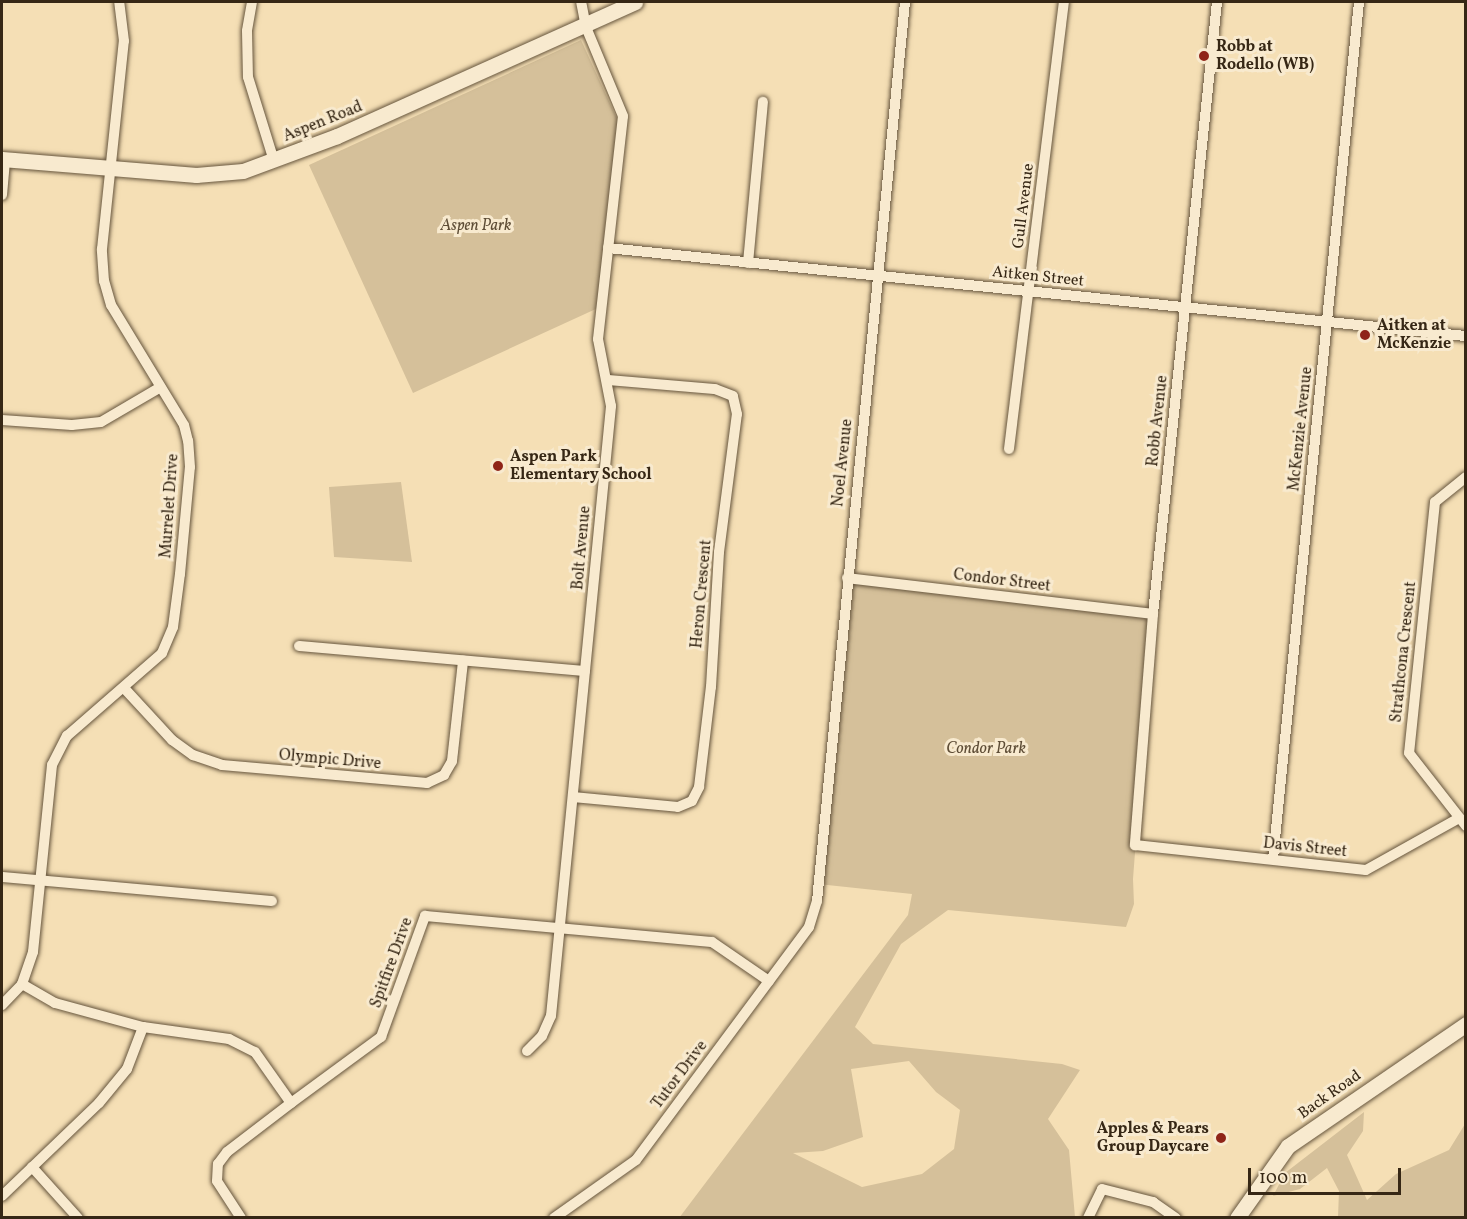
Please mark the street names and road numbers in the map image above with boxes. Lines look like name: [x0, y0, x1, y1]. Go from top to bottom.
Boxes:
street label: Aspen Road: [281, 97, 365, 147]
street label: Gull Avenue: [1009, 162, 1039, 250]
street label: Aitken Street: [991, 263, 1085, 291]
street label: McKenzie Avenue: [1285, 366, 1317, 492]
street label: Robb Avenue: [1144, 374, 1172, 468]
street label: Noel Avenue: [829, 418, 857, 508]
street label: Murrelet Drive: [157, 453, 183, 559]
street label: Bolt Avenue: [569, 505, 595, 591]
street label: Heron Crescent: [688, 539, 716, 649]
street label: Condor Street: [952, 566, 1052, 596]
street label: Strathcona Crescent: [1387, 580, 1421, 724]
street label: Olympic Drive: [278, 746, 382, 774]
street label: Davis Street: [1262, 834, 1348, 862]
street label: Spitfire Drive: [367, 915, 417, 1011]
street label: Tutor Drive: [648, 1037, 712, 1113]
street label: Back Road: [1295, 1066, 1365, 1124]

